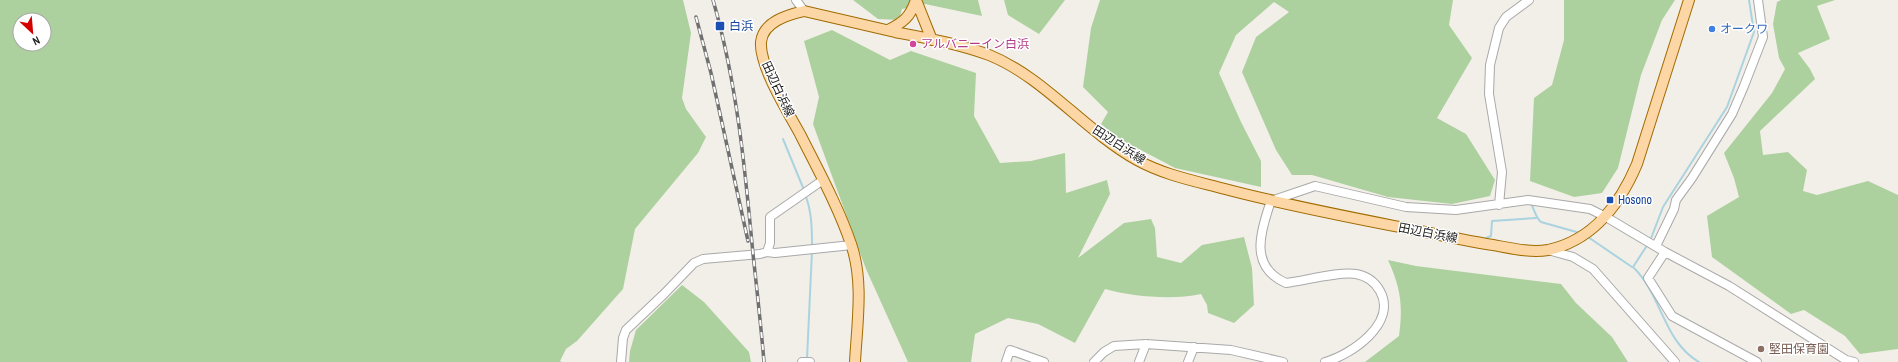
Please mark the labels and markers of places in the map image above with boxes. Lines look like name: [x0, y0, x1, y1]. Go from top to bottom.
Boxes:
place label: 白浜: [729, 18, 753, 34]
marker: 白浜: [714, 20, 726, 32]
place label: オークワ: [1720, 21, 1768, 37]
marker: オークワ: [1707, 24, 1717, 34]
place label: アルバニーイン白浜: [921, 36, 1029, 52]
marker: アルバニーイン白浜: [908, 39, 918, 49]
place label: Hosono: [1618, 192, 1652, 208]
marker: Hosono: [1605, 195, 1615, 205]
place label: 堅田保育園: [1769, 341, 1829, 357]
marker: 堅田保育園: [1756, 344, 1766, 354]

